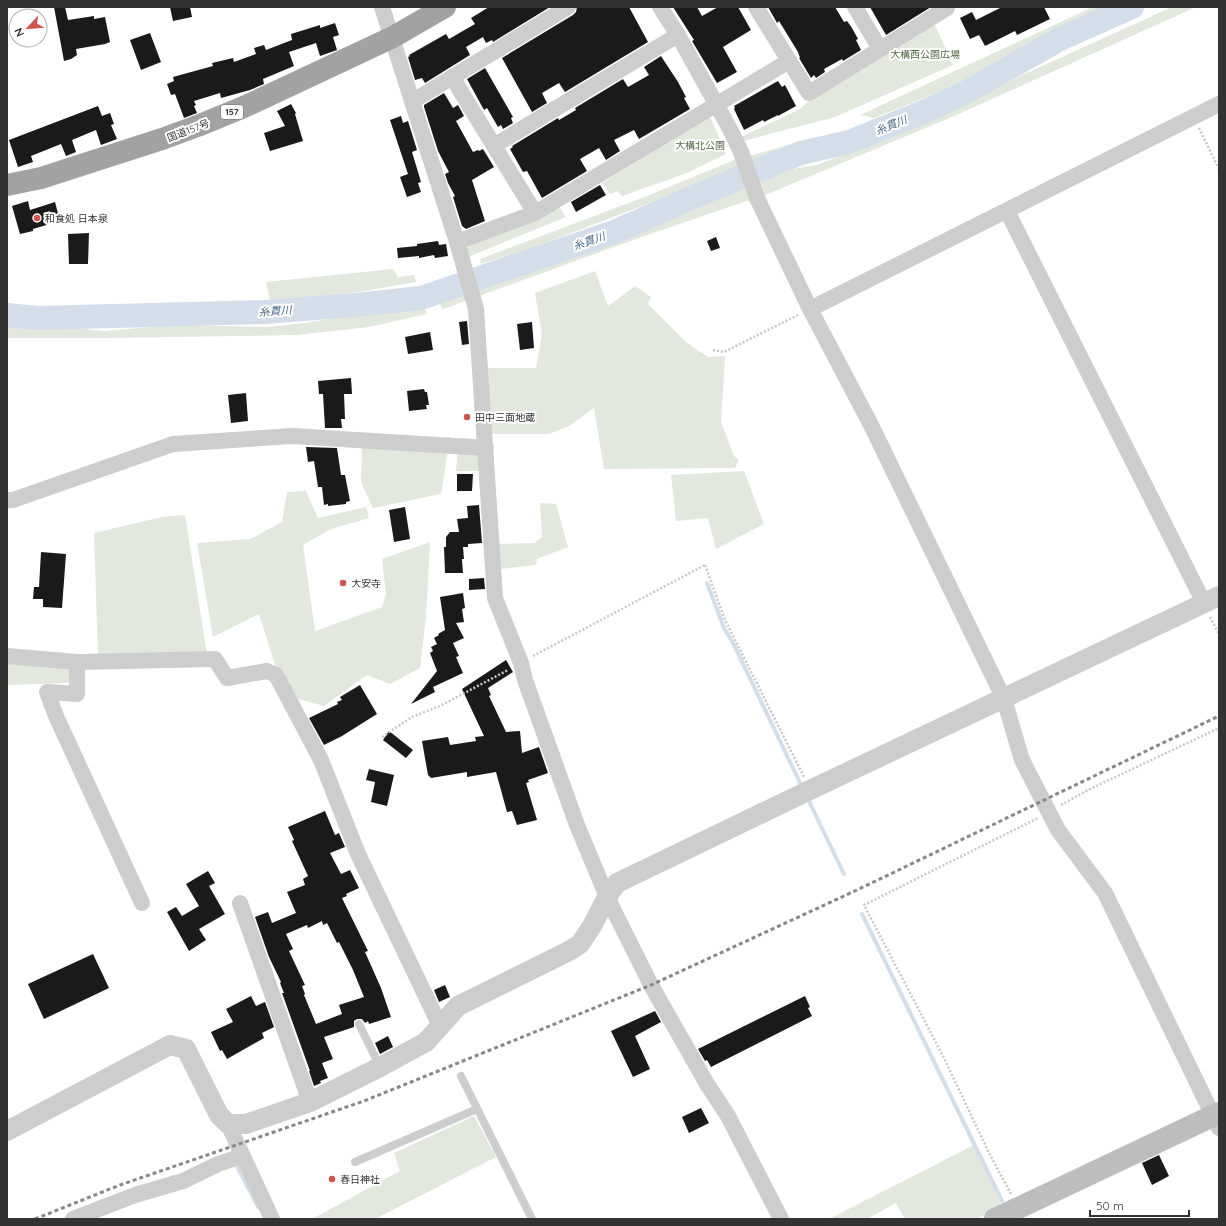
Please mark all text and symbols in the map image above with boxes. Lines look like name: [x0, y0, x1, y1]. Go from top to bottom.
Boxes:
north arrow: [8, 8, 48, 48]
text: N: [11, 26, 27, 39]
park label: 大構西公園広場: [890, 48, 960, 61]
road number: 157: [221, 105, 243, 119]
water label: 糸貫川: [873, 112, 910, 138]
street label: 国道157号: [165, 116, 211, 144]
park label: 大構北公園: [675, 139, 725, 152]
place label: 和食処 日本泉: [45, 212, 109, 225]
marker: 和食処 日本泉: [32, 213, 42, 223]
water label: 糸貫川: [571, 229, 608, 253]
water label: 糸貫川: [258, 303, 293, 319]
place label: 田中三面地蔵: [475, 411, 535, 424]
marker: 田中三面地蔵: [462, 412, 472, 422]
place label: 大安寺: [351, 577, 381, 590]
marker: 大安寺: [338, 578, 348, 588]
place label: 春日神社: [340, 1173, 380, 1186]
marker: 春日神社: [327, 1174, 337, 1184]
scale bar: [1090, 1192, 1189, 1218]
text: 50 m: [1096, 1198, 1124, 1213]

